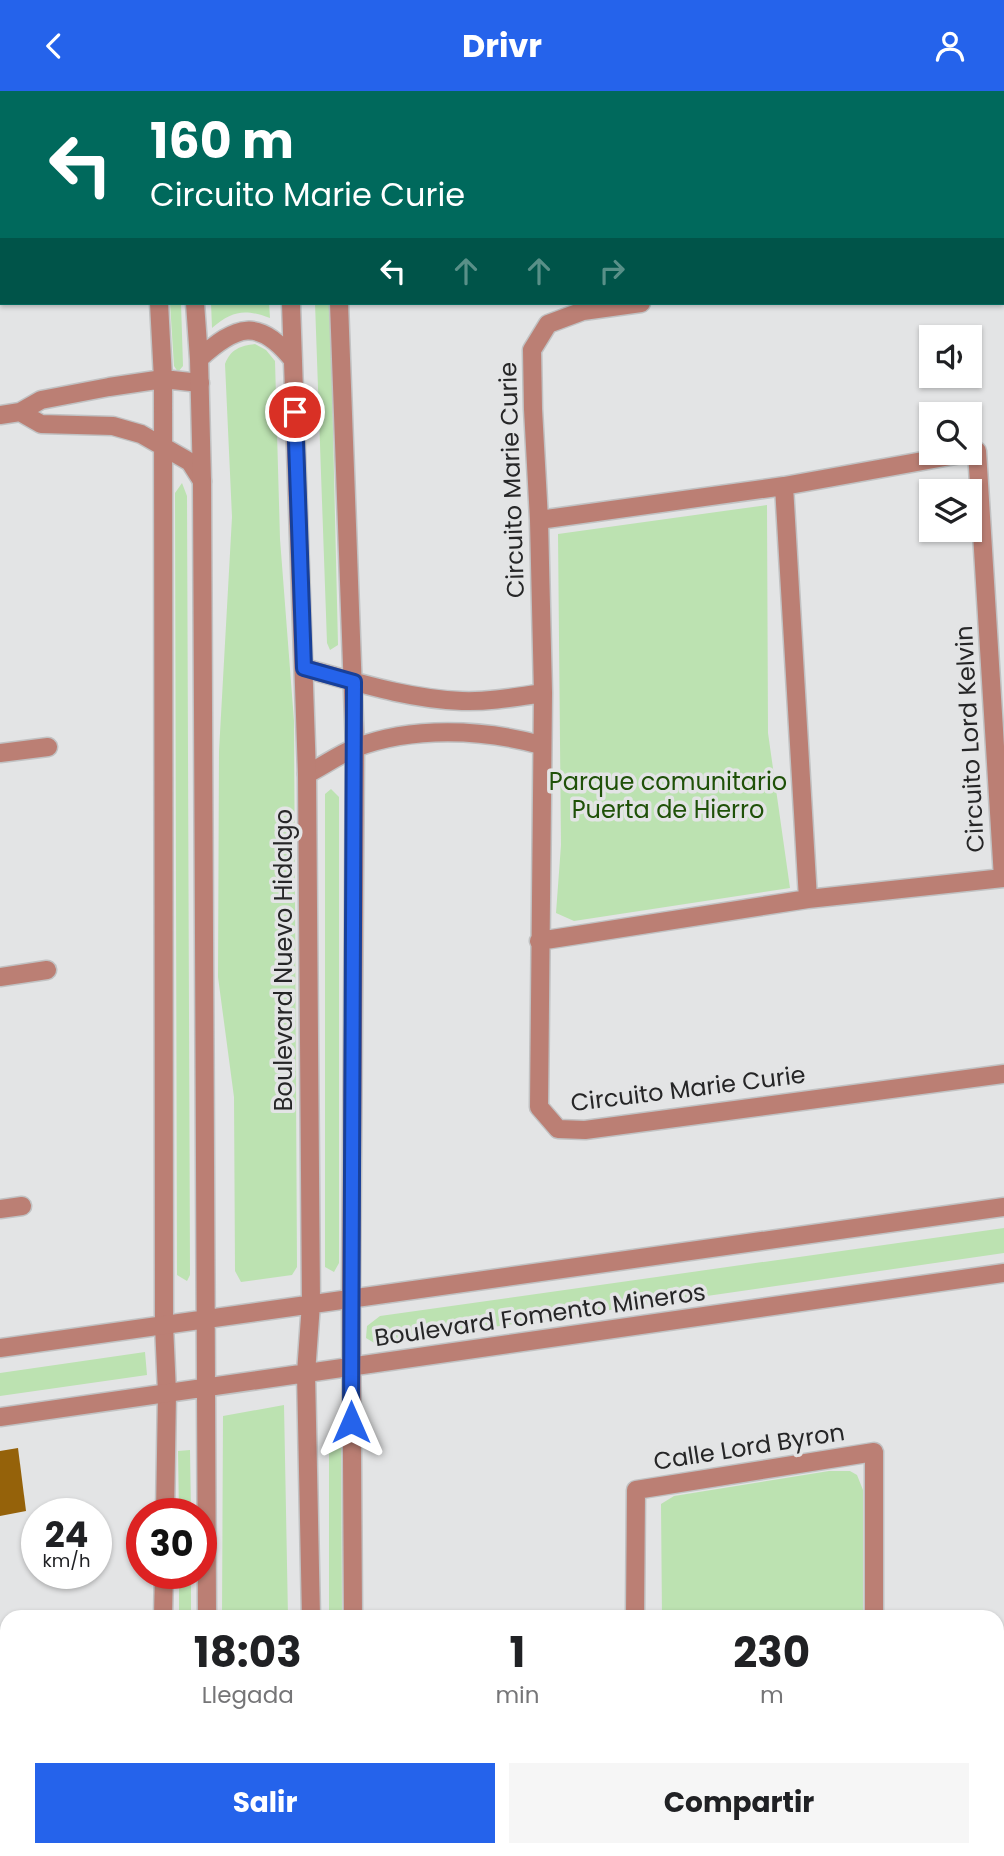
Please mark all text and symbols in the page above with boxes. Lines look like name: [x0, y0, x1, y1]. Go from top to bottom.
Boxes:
text: Drivr: [462, 23, 542, 68]
icon: back: [35, 27, 73, 65]
icon: person: [931, 27, 969, 65]
text: 160 m: [150, 107, 294, 175]
icon: left: [35, 119, 126, 210]
text: Circuito Marie Curie: [150, 172, 465, 217]
icon: left: [374, 252, 412, 290]
icon: ahead: [447, 252, 485, 290]
icon: ahead: [520, 252, 558, 290]
icon: right: [593, 252, 631, 290]
map controls: [919, 325, 982, 542]
button: sound: [919, 325, 982, 388]
street label: Circuito Marie Curie: [491, 361, 532, 599]
pin: [265, 382, 325, 442]
icon: arrive: [276, 393, 314, 431]
button: search: [919, 402, 982, 465]
button: layers: [919, 479, 982, 542]
street label: Circuito Lord Kelvin: [947, 625, 992, 853]
park label: Parque comunitario Puerta de Hierro: [549, 765, 787, 826]
street label: Boulevard Nuevo Hidalgo: [267, 809, 300, 1111]
street label: Circuito Marie Curie: [569, 1058, 807, 1119]
street label: Boulevard Fomento Mineros: [372, 1275, 708, 1354]
position arrow: [314, 1385, 388, 1459]
street label: Calle Lord Byron: [651, 1415, 847, 1478]
speed limit sign: 30: [126, 1498, 217, 1589]
text: 24: [45, 1510, 88, 1559]
text: km/h: [43, 1548, 90, 1573]
text: 18:03: [194, 1623, 302, 1682]
text: 1: [510, 1623, 525, 1682]
text: 230: [733, 1623, 810, 1682]
text: Llegada: [202, 1679, 294, 1711]
text: min: [495, 1679, 540, 1711]
text: m: [760, 1679, 784, 1711]
button: Salir: [35, 1763, 495, 1843]
button: Compartir: [509, 1763, 969, 1843]

